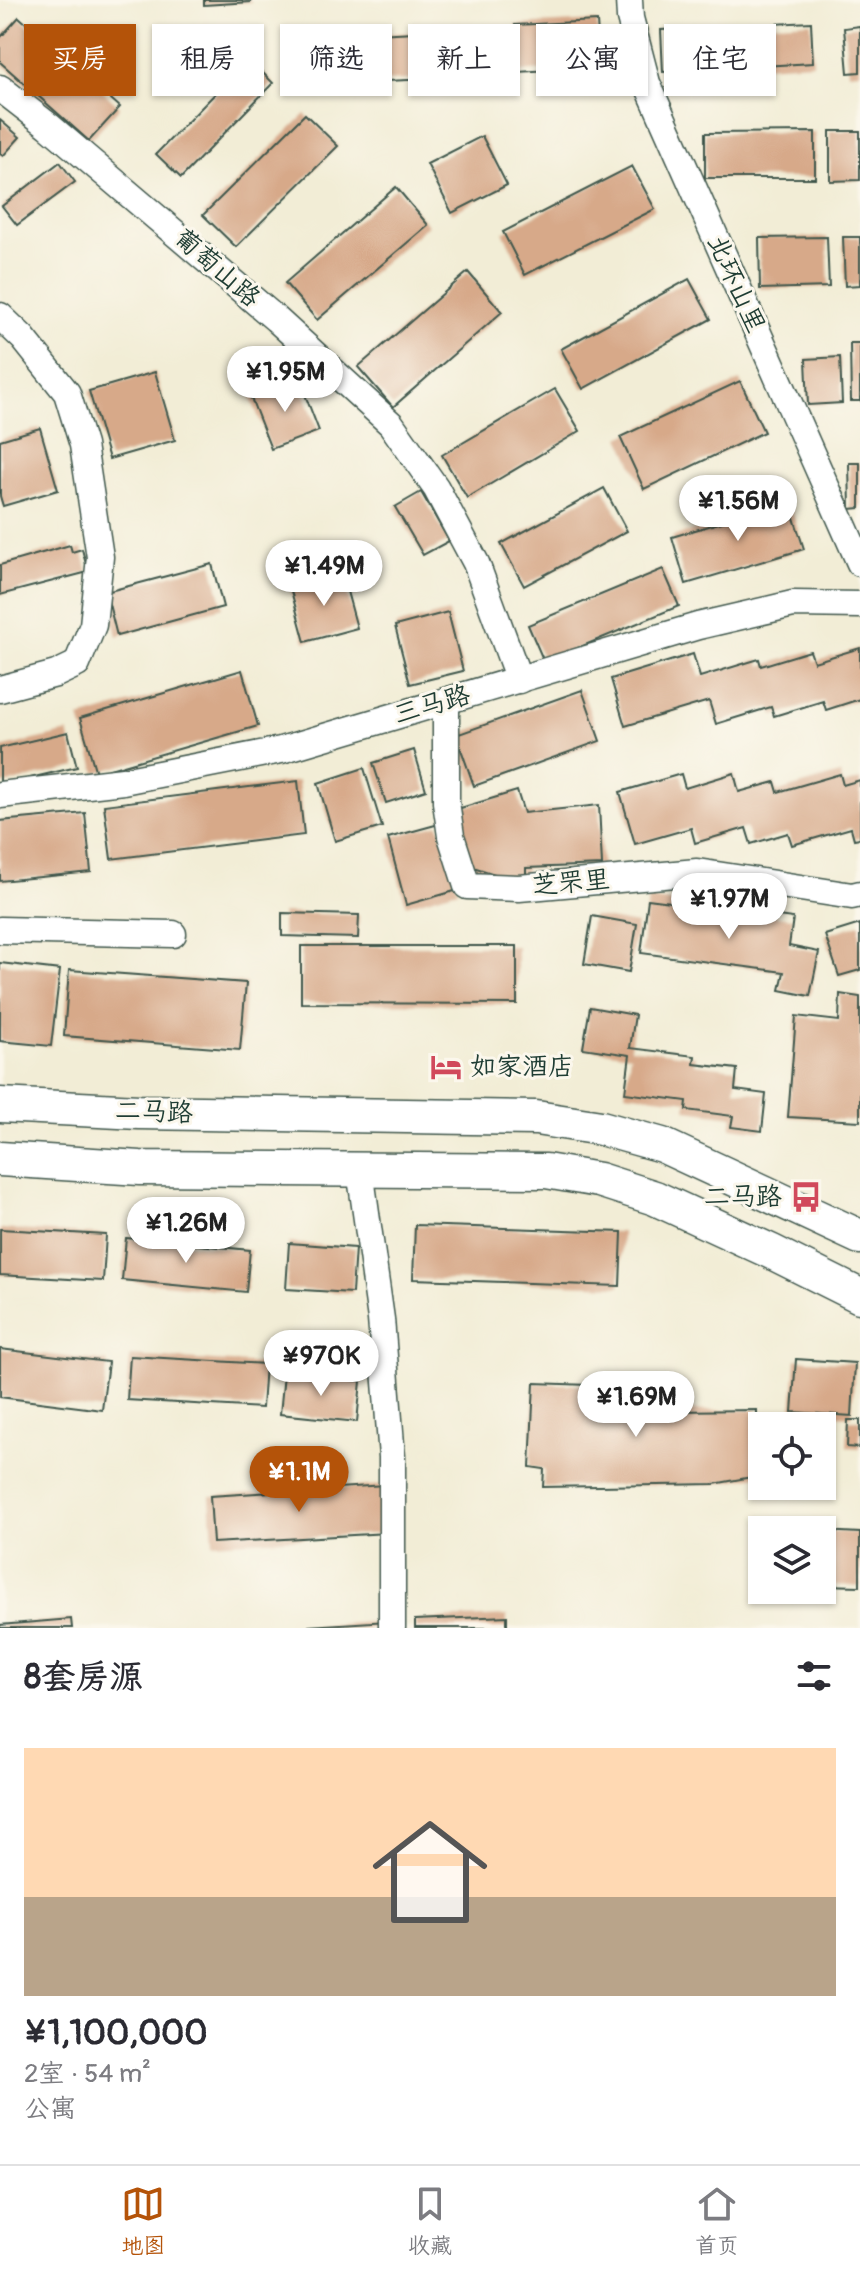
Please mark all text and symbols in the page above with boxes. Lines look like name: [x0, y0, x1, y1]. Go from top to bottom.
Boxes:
chip: 买房: [24, 24, 136, 96]
chip: 租房: [152, 24, 264, 96]
chip: 筛选: [280, 24, 392, 96]
chip: 新上: [408, 24, 520, 96]
chip: 公寓: [536, 24, 648, 96]
chip: 住宅: [664, 24, 776, 96]
street label: 葡萄山路: [167, 222, 267, 314]
street label: 北环山里: [700, 230, 772, 338]
pin: ¥1.95M: [220, 346, 350, 414]
text: ¥1.95M: [245, 356, 325, 388]
pin: ¥1.56M: [673, 475, 803, 543]
text: ¥1.56M: [697, 485, 779, 517]
pin: ¥1.49M: [259, 540, 389, 608]
text: ¥1.49M: [283, 550, 365, 582]
street label: 三马路: [390, 679, 474, 731]
street label: 芝罘里: [531, 864, 611, 902]
pin: ¥1.97M: [664, 873, 794, 941]
text: ¥1.97M: [689, 883, 769, 915]
hotel icon: 如家酒店: [429, 1050, 463, 1084]
place label: 如家酒店: [470, 1051, 574, 1083]
street label: 二马路: [114, 1095, 194, 1129]
bus stop icon: 二马路: [789, 1180, 823, 1214]
place label: 二马路: [704, 1181, 782, 1213]
pin: ¥1.26M: [121, 1197, 251, 1265]
text: ¥1.26M: [145, 1207, 227, 1239]
pin: ¥970K: [265, 1330, 377, 1398]
text: ¥970K: [282, 1340, 360, 1372]
pin: ¥1.69M: [571, 1371, 701, 1439]
text: ¥1.69M: [595, 1381, 677, 1413]
map controls: [748, 1412, 836, 1604]
button: locate: [748, 1412, 836, 1500]
pin: ¥1.1M: [243, 1446, 355, 1514]
text: ¥1.1M: [268, 1456, 330, 1488]
button: layers: [748, 1516, 836, 1604]
icon: filters: [792, 1654, 836, 1698]
text: 8套房源: [24, 1656, 143, 1699]
icon: home: [358, 1800, 502, 1944]
text: ¥1,100,000: [24, 2012, 208, 2055]
text: 2室 · 54 m²: [24, 2058, 151, 2090]
text: 公寓: [24, 2093, 76, 2125]
tab: 地图: [121, 2182, 165, 2260]
tab: 收藏: [408, 2182, 452, 2260]
tab: 首页: [695, 2182, 739, 2260]

